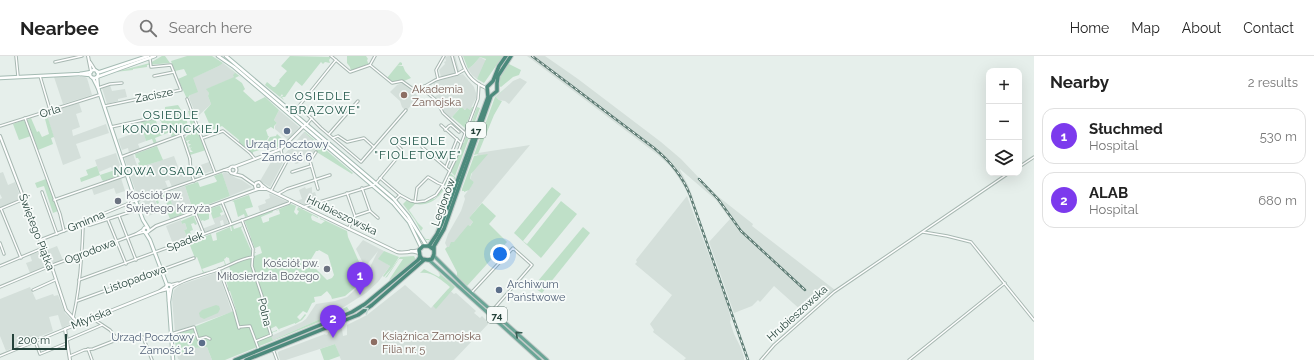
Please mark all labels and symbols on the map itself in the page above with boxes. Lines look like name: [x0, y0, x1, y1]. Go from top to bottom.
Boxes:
place label: Akademia Zamojska: [412, 83, 463, 109]
street label: Zacisze: [134, 85, 175, 106]
district label: OSIEDLE "BRĄZOWE": [285, 89, 361, 117]
marker: Akademia Zamojska: [399, 90, 409, 100]
street label: Orla: [38, 102, 62, 121]
district label: OSIEDLE KONOPNICKIEJ: [122, 108, 220, 136]
road number: 17: [466, 122, 486, 138]
marker: Urząd Pocztowy Zamość 6: [282, 126, 292, 136]
district label: OSIEDLE "FIOLETOWE": [375, 134, 461, 162]
place label: Urząd Pocztowy Zamość 6: [246, 138, 328, 164]
district label: NOWA OSADA: [113, 164, 205, 178]
street label: Legionów: [429, 176, 458, 228]
place label: Kościół pw. Świętego Krzyża: [126, 189, 210, 215]
street label: Świętego Piątka: [16, 192, 58, 272]
street label: Hrubieszowska: [304, 193, 379, 238]
marker: Kościół pw. Świętego Krzyża: [113, 196, 123, 206]
street label: Gminna: [66, 208, 107, 235]
street label: Spadek: [165, 228, 206, 254]
street label: Ogrodowa: [63, 236, 117, 267]
your location: [490, 244, 510, 264]
place label: Kościół pw. Miłosierdzia Bożego: [217, 257, 319, 283]
street label: Listopadowa: [102, 262, 168, 297]
pin: 1: [347, 262, 373, 295]
marker: Kościół pw. Miłosierdzia Bożego: [322, 264, 332, 274]
place label: Archiwum Państwowe: [507, 278, 566, 304]
street label: Hrubieszowska: [764, 283, 830, 344]
marker: Archiwum Państwowe: [494, 285, 504, 295]
street label: Polna: [255, 297, 274, 328]
street label: Młyńska: [69, 305, 113, 332]
pin: 2: [320, 305, 346, 338]
road number: 74: [487, 307, 507, 323]
one-way arrow: [361, 308, 368, 315]
place label: Książnica Zamojska Filia nr. 5: [382, 330, 481, 356]
place label: Urząd Pocztowy Zamość 12: [111, 331, 194, 357]
one-way arrow: [515, 331, 523, 339]
scale bar: [12, 332, 67, 351]
marker: Książnica Zamojska Filia nr. 5: [369, 337, 379, 347]
marker: Urząd Pocztowy Zamość 12: [197, 338, 207, 348]

